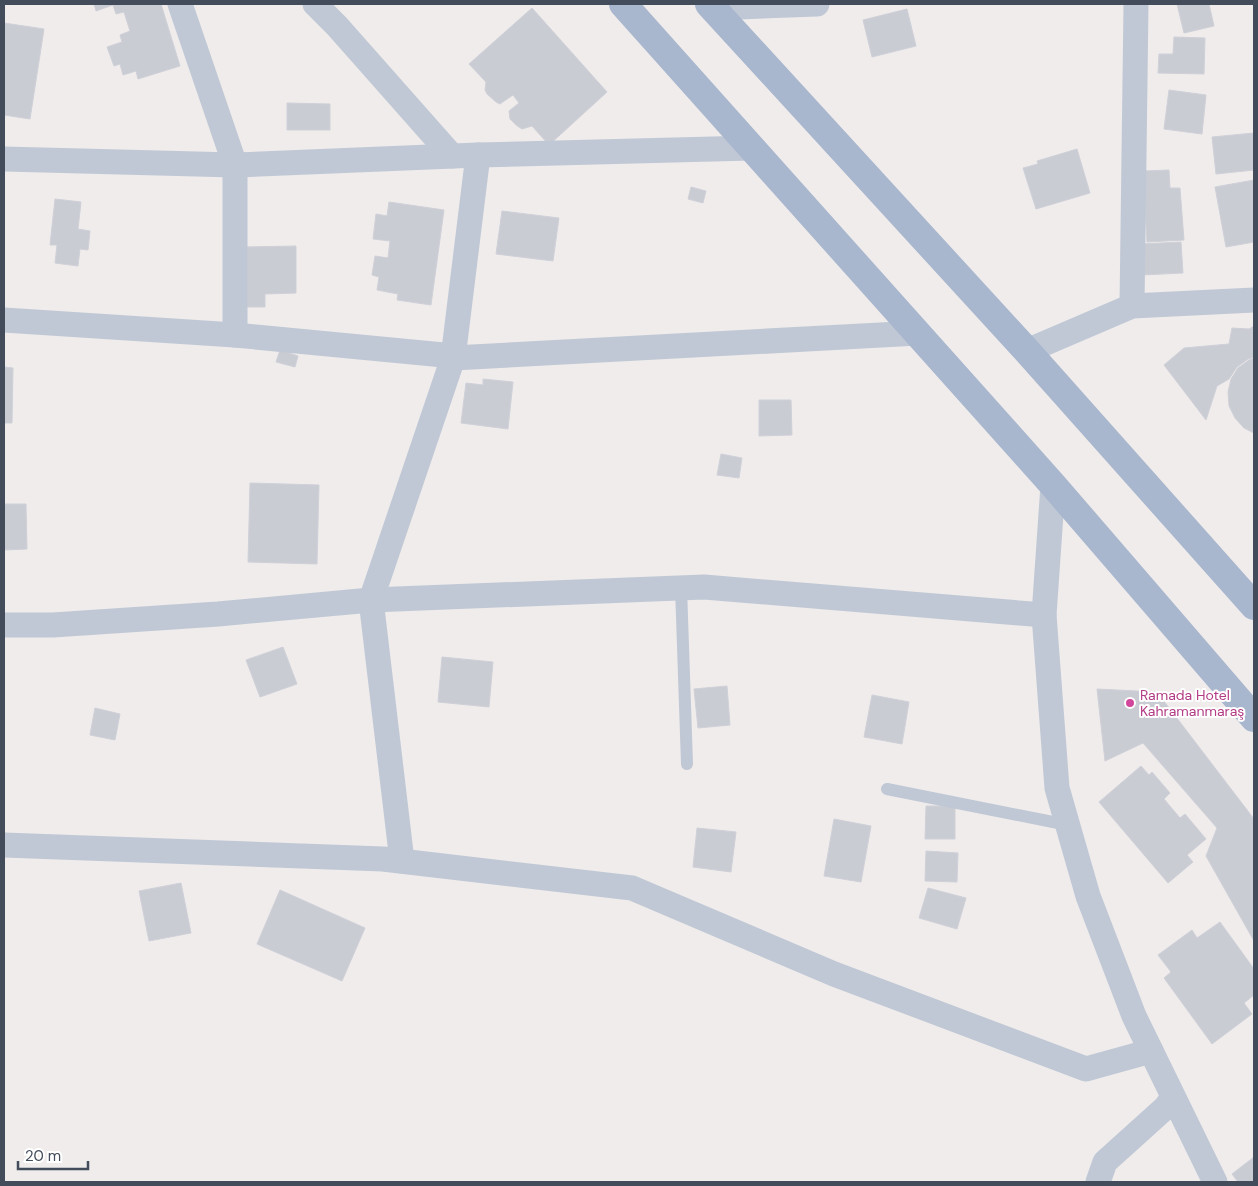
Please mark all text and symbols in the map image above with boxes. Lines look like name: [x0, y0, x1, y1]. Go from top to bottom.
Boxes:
place label: Ramada Hotel Kahramanmaraş: [1140, 686, 1244, 720]
marker: Ramada Hotel Kahramanmaraş: [1124, 697, 1136, 709]
scale bar: [18, 1138, 88, 1170]
text: 20 m: [25, 1146, 61, 1166]

